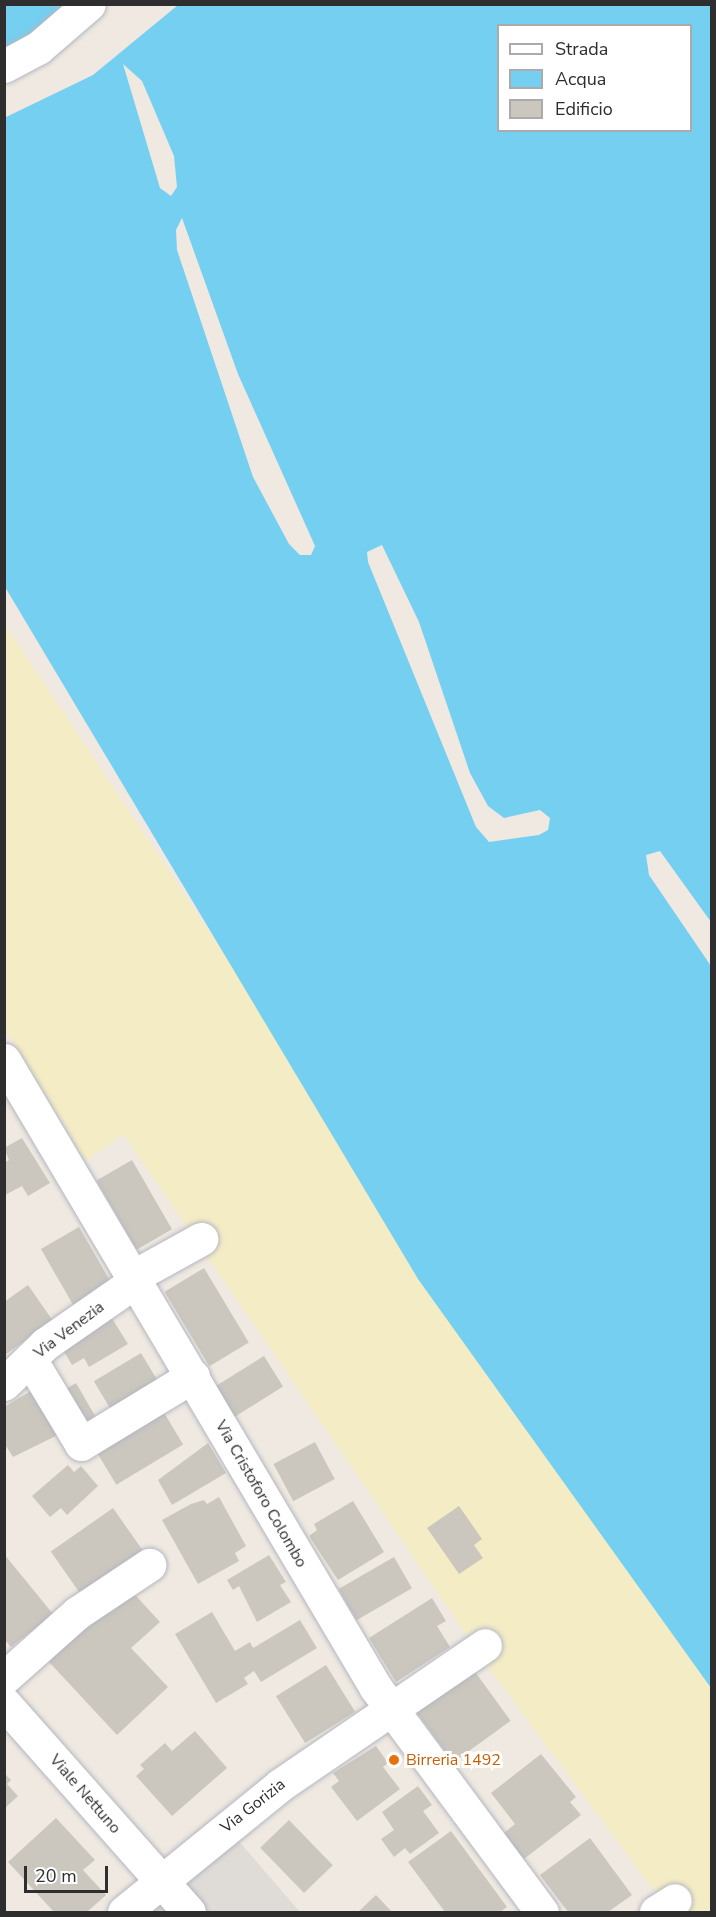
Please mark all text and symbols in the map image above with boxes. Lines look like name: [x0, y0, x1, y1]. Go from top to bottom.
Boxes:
legend: [497, 24, 692, 132]
text: Strada: [555, 37, 608, 61]
text: Acqua: [555, 67, 606, 91]
text: Edificio: [555, 97, 613, 121]
street label: Via Venezia: [30, 1297, 108, 1363]
street label: Via Cristoforo Colombo: [211, 1417, 311, 1571]
street label: Viale Nettuno: [45, 1750, 125, 1838]
place label: Birreria 1492: [406, 1750, 501, 1770]
marker: Birreria 1492: [387, 1753, 401, 1767]
street label: Via Gorizia: [217, 1775, 289, 1837]
scale bar: [27, 1854, 111, 1892]
text: 20 m: [35, 1864, 77, 1888]

